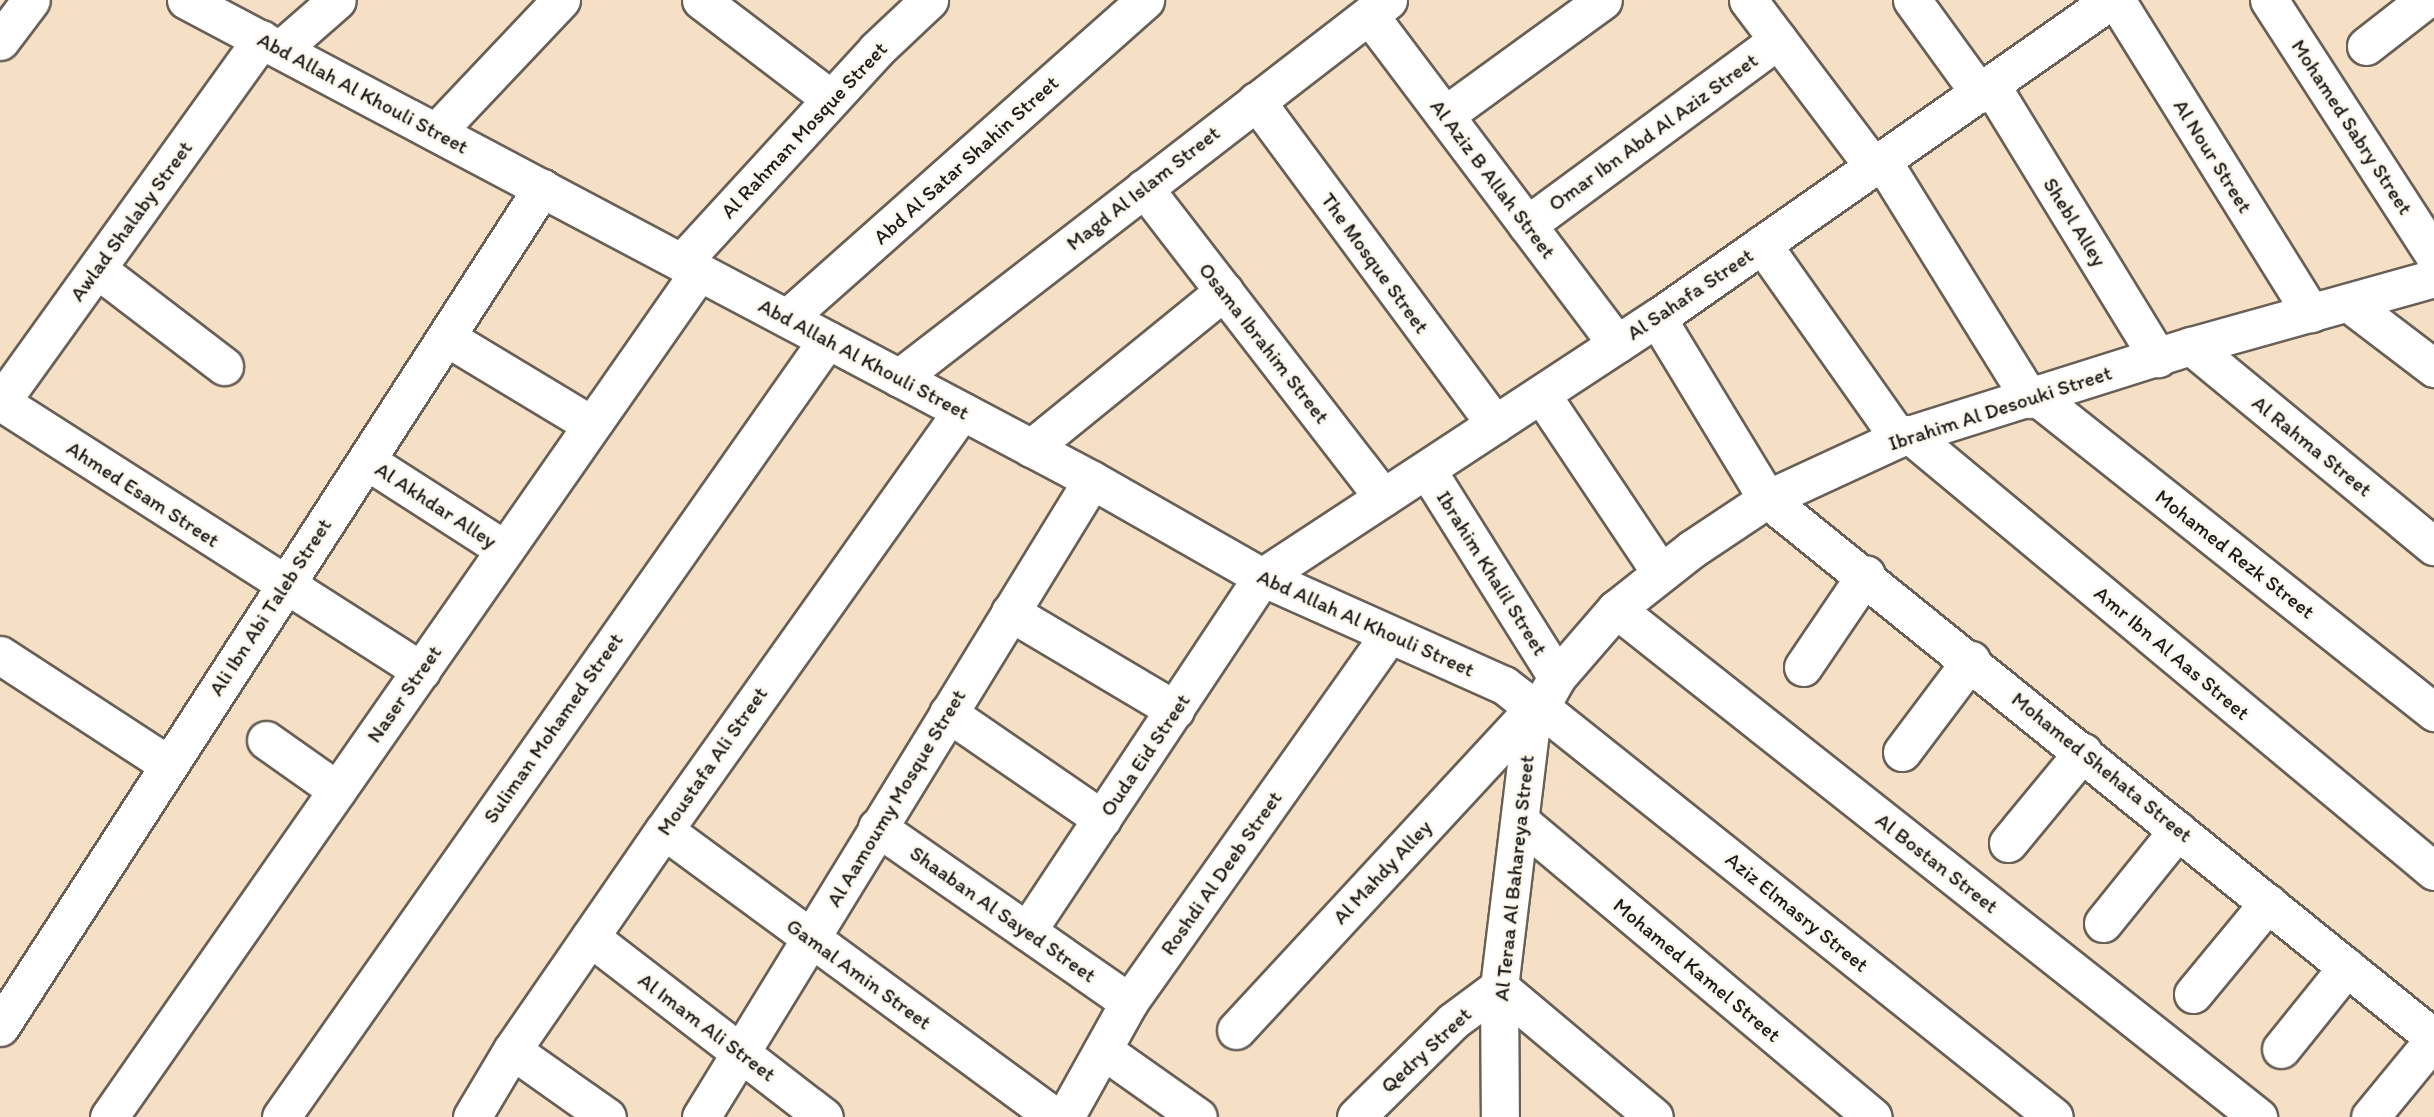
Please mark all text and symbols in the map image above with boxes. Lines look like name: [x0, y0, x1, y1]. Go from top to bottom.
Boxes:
street label: Abd Allah Al Khouli Street: [253, 27, 473, 159]
street label: Mohamed Sabry Street: [2286, 35, 2418, 219]
street label: Al Rahman Mosque Street: [716, 37, 892, 223]
street label: Omar Ibn Abd Al Aziz Street: [1543, 47, 1763, 217]
street label: Abd Al Satar Shahin Street: [868, 70, 1064, 250]
street label: Al Aziz B Allah Street: [1425, 94, 1561, 264]
street label: Al Nour Street: [2168, 95, 2258, 217]
street label: Magd Al Islam Street: [1060, 120, 1226, 256]
street label: Awlad Shalaby Street: [64, 136, 198, 306]
street label: Shebl Alley: [2038, 173, 2112, 271]
street label: The Mosque Street: [1316, 188, 1434, 338]
street label: Al Sahafa Street: [1622, 242, 1758, 346]
street label: Osama Ibrahim Street: [1193, 257, 1335, 429]
street label: Abd Allah Al Khouli Street: [754, 293, 974, 425]
street label: Ibrahim Al Desouki Street: [1886, 360, 2114, 456]
street label: Al Rahma Street: [2247, 390, 2377, 502]
street label: Ahmed Esam Street: [62, 435, 224, 553]
street label: Al Akhdar Alley: [370, 456, 502, 554]
street label: Mohamed Rezk Street: [2150, 484, 2320, 624]
street label: Ibrahim Khalil Street: [1431, 486, 1553, 660]
street label: Ali Ibn Abi Taleb Street: [203, 514, 337, 700]
street label: Abd Allah Al Khouli Street: [1254, 564, 1478, 682]
street label: Amr Ibn Al Aas Street: [2089, 580, 2255, 726]
street label: Suliman Mohamed Street: [478, 628, 628, 828]
street label: Naser Street: [361, 641, 447, 747]
street label: Moustafa Ali Street: [651, 682, 773, 840]
street label: Al Aamoumy Mosque Street: [821, 685, 971, 911]
street label: Mohamed Shehata Street: [2007, 686, 2197, 848]
street label: Ouda Eid Street: [1095, 689, 1195, 821]
street label: Al Teraa Al Bahareya Street: [1489, 754, 1539, 1002]
street label: Roshdi Al Deeb Street: [1155, 786, 1287, 960]
street label: Al Bostan Street: [1871, 807, 2003, 919]
street label: Al Mahdy Alley: [1327, 814, 1437, 930]
street label: Shaaban Al Sayed Street: [905, 840, 1101, 988]
street label: Aziz Elmasry Street: [1721, 847, 1873, 977]
street label: Mohamed Kamel Street: [1608, 893, 1786, 1047]
street label: Gamal Amin Street: [782, 913, 936, 1035]
street label: Al Imam Ali Street: [633, 967, 781, 1087]
street label: Qedry Street: [1375, 1002, 1477, 1098]

